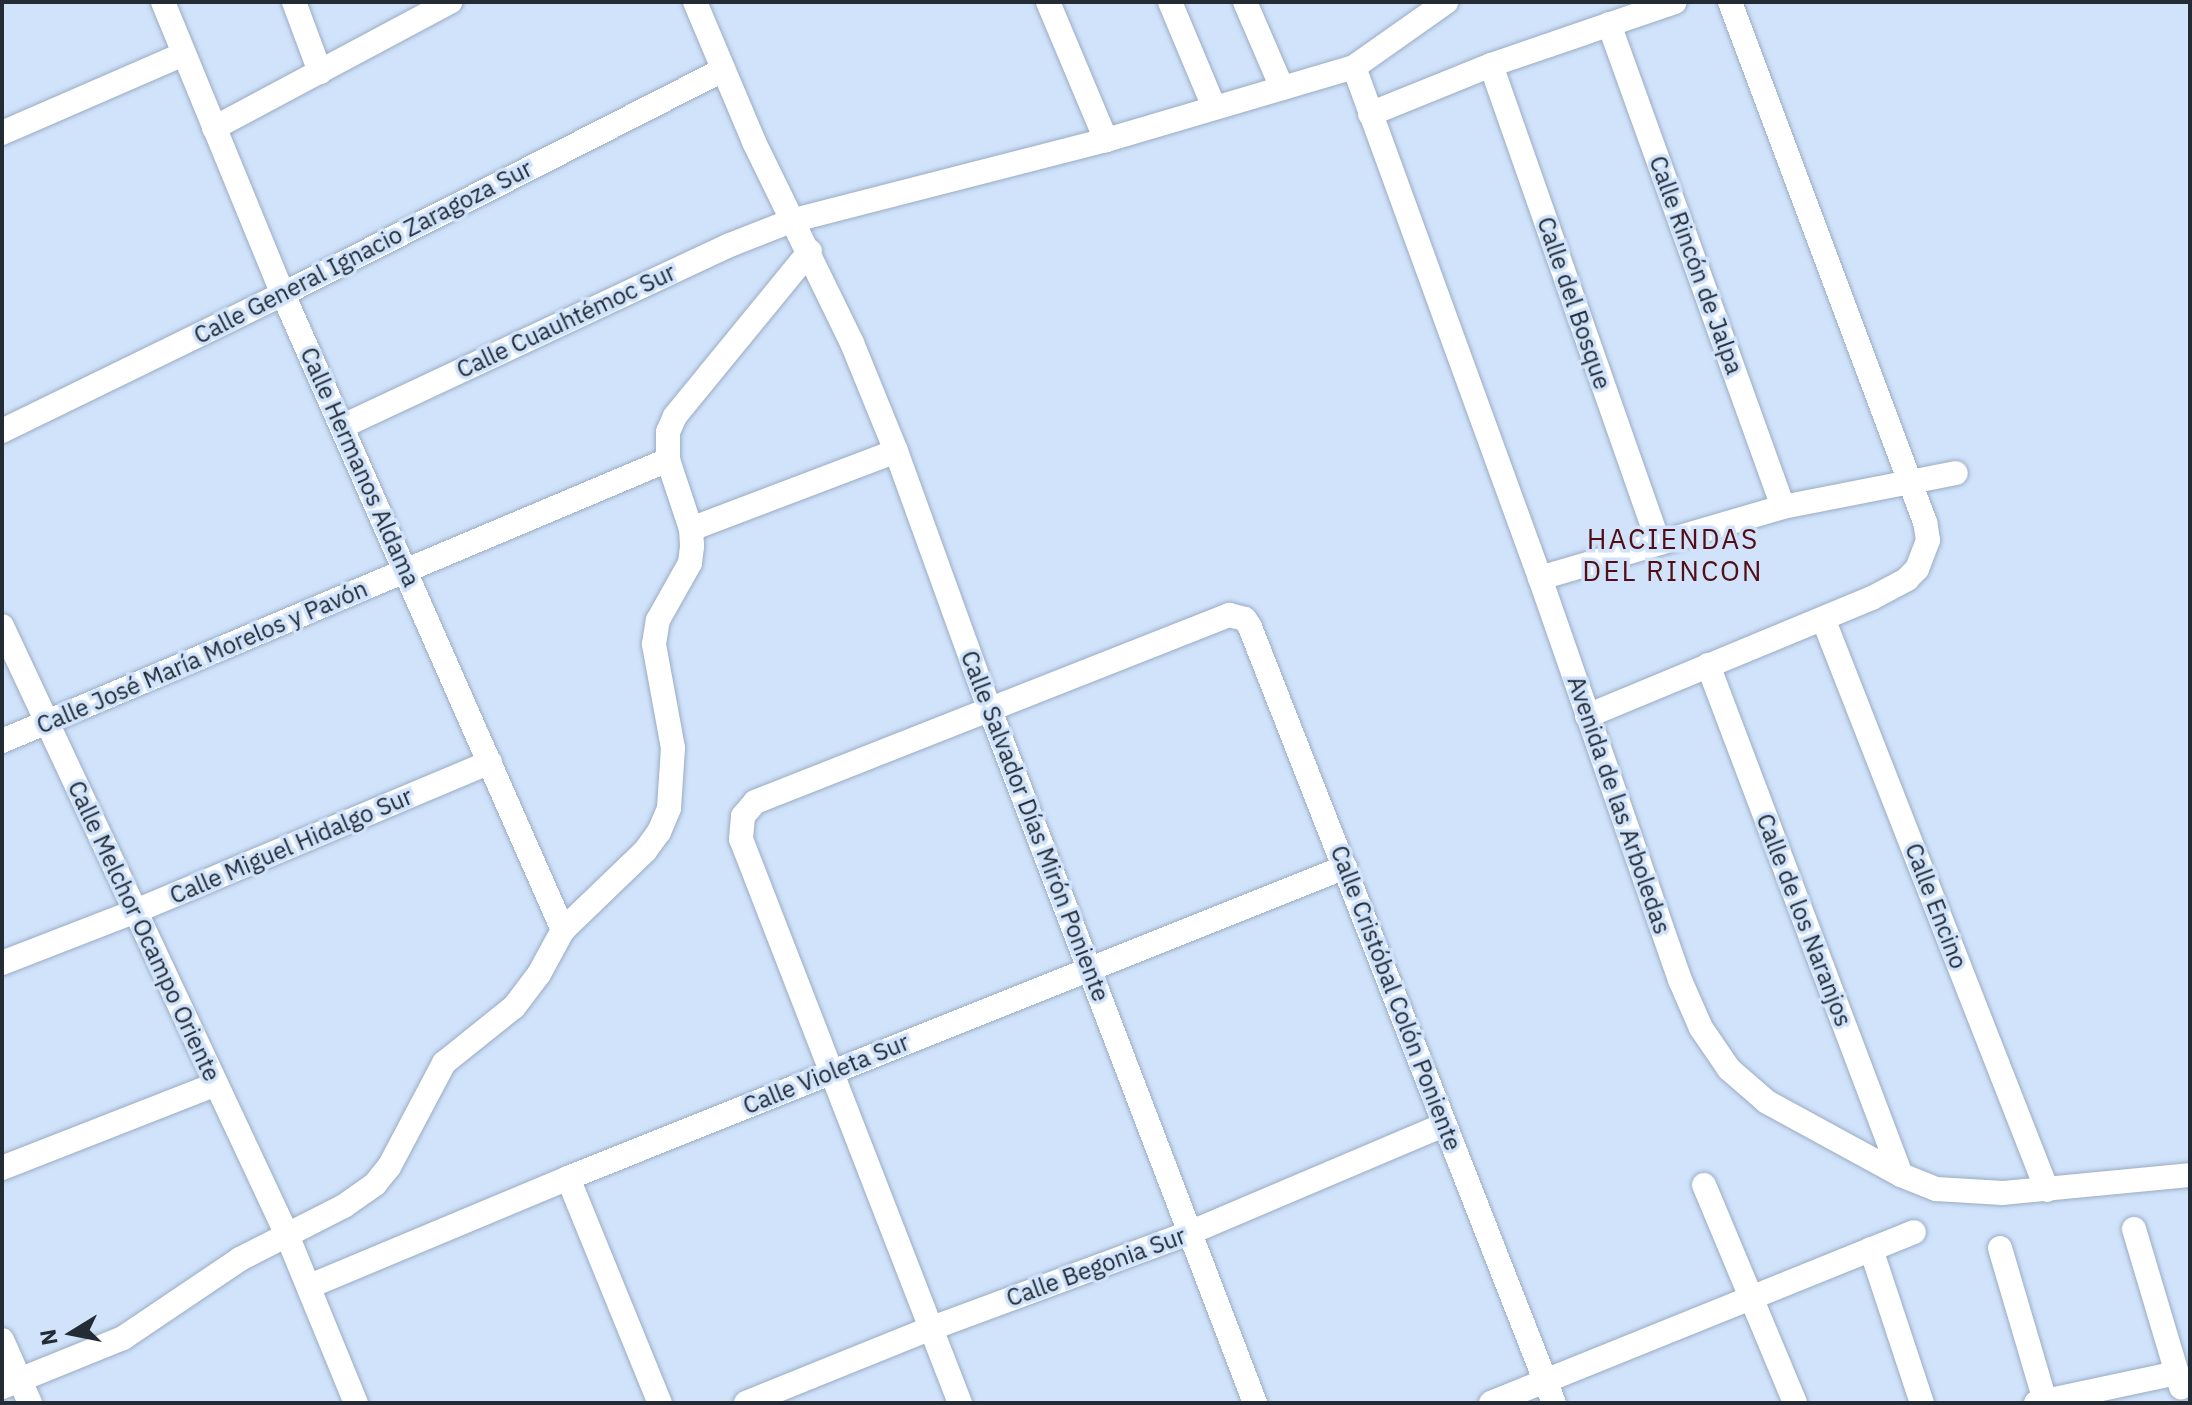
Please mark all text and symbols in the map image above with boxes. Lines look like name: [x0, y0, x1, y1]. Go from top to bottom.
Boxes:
street label: Calle Rincón de Jalpa: [1643, 152, 1749, 378]
street label: Calle General Ignacio Zaragoza Sur: [189, 154, 537, 350]
street label: Calle del Bosque: [1531, 213, 1617, 393]
street label: Calle Cuauhtémoc Sur: [452, 258, 680, 384]
street label: Calle Hermanos Aldama: [294, 343, 426, 591]
district label: HACIENDAS DEL RINCON: [1582, 522, 1764, 588]
street label: Calle José María Morelos y Pavón: [32, 574, 372, 740]
street label: Calle Salvador Días Mirón Poniente: [955, 647, 1115, 1005]
street label: Avenida de las Arboledas: [1561, 672, 1677, 938]
street label: Calle Melchor Ocampo Oriente: [62, 776, 226, 1086]
street label: Calle Miguel Hidalgo Sur: [165, 782, 417, 910]
street label: Calle de los Naranjos: [1750, 810, 1858, 1030]
street label: Calle Encino: [1899, 839, 1973, 973]
street label: Calle Cristóbal Colón Poniente: [1324, 841, 1468, 1155]
street label: Calle Violeta Sur: [739, 1028, 913, 1120]
street label: Calle Begonia Sur: [1002, 1221, 1190, 1313]
north arrow: [32, 1293, 112, 1373]
text: N: [32, 1327, 64, 1348]

